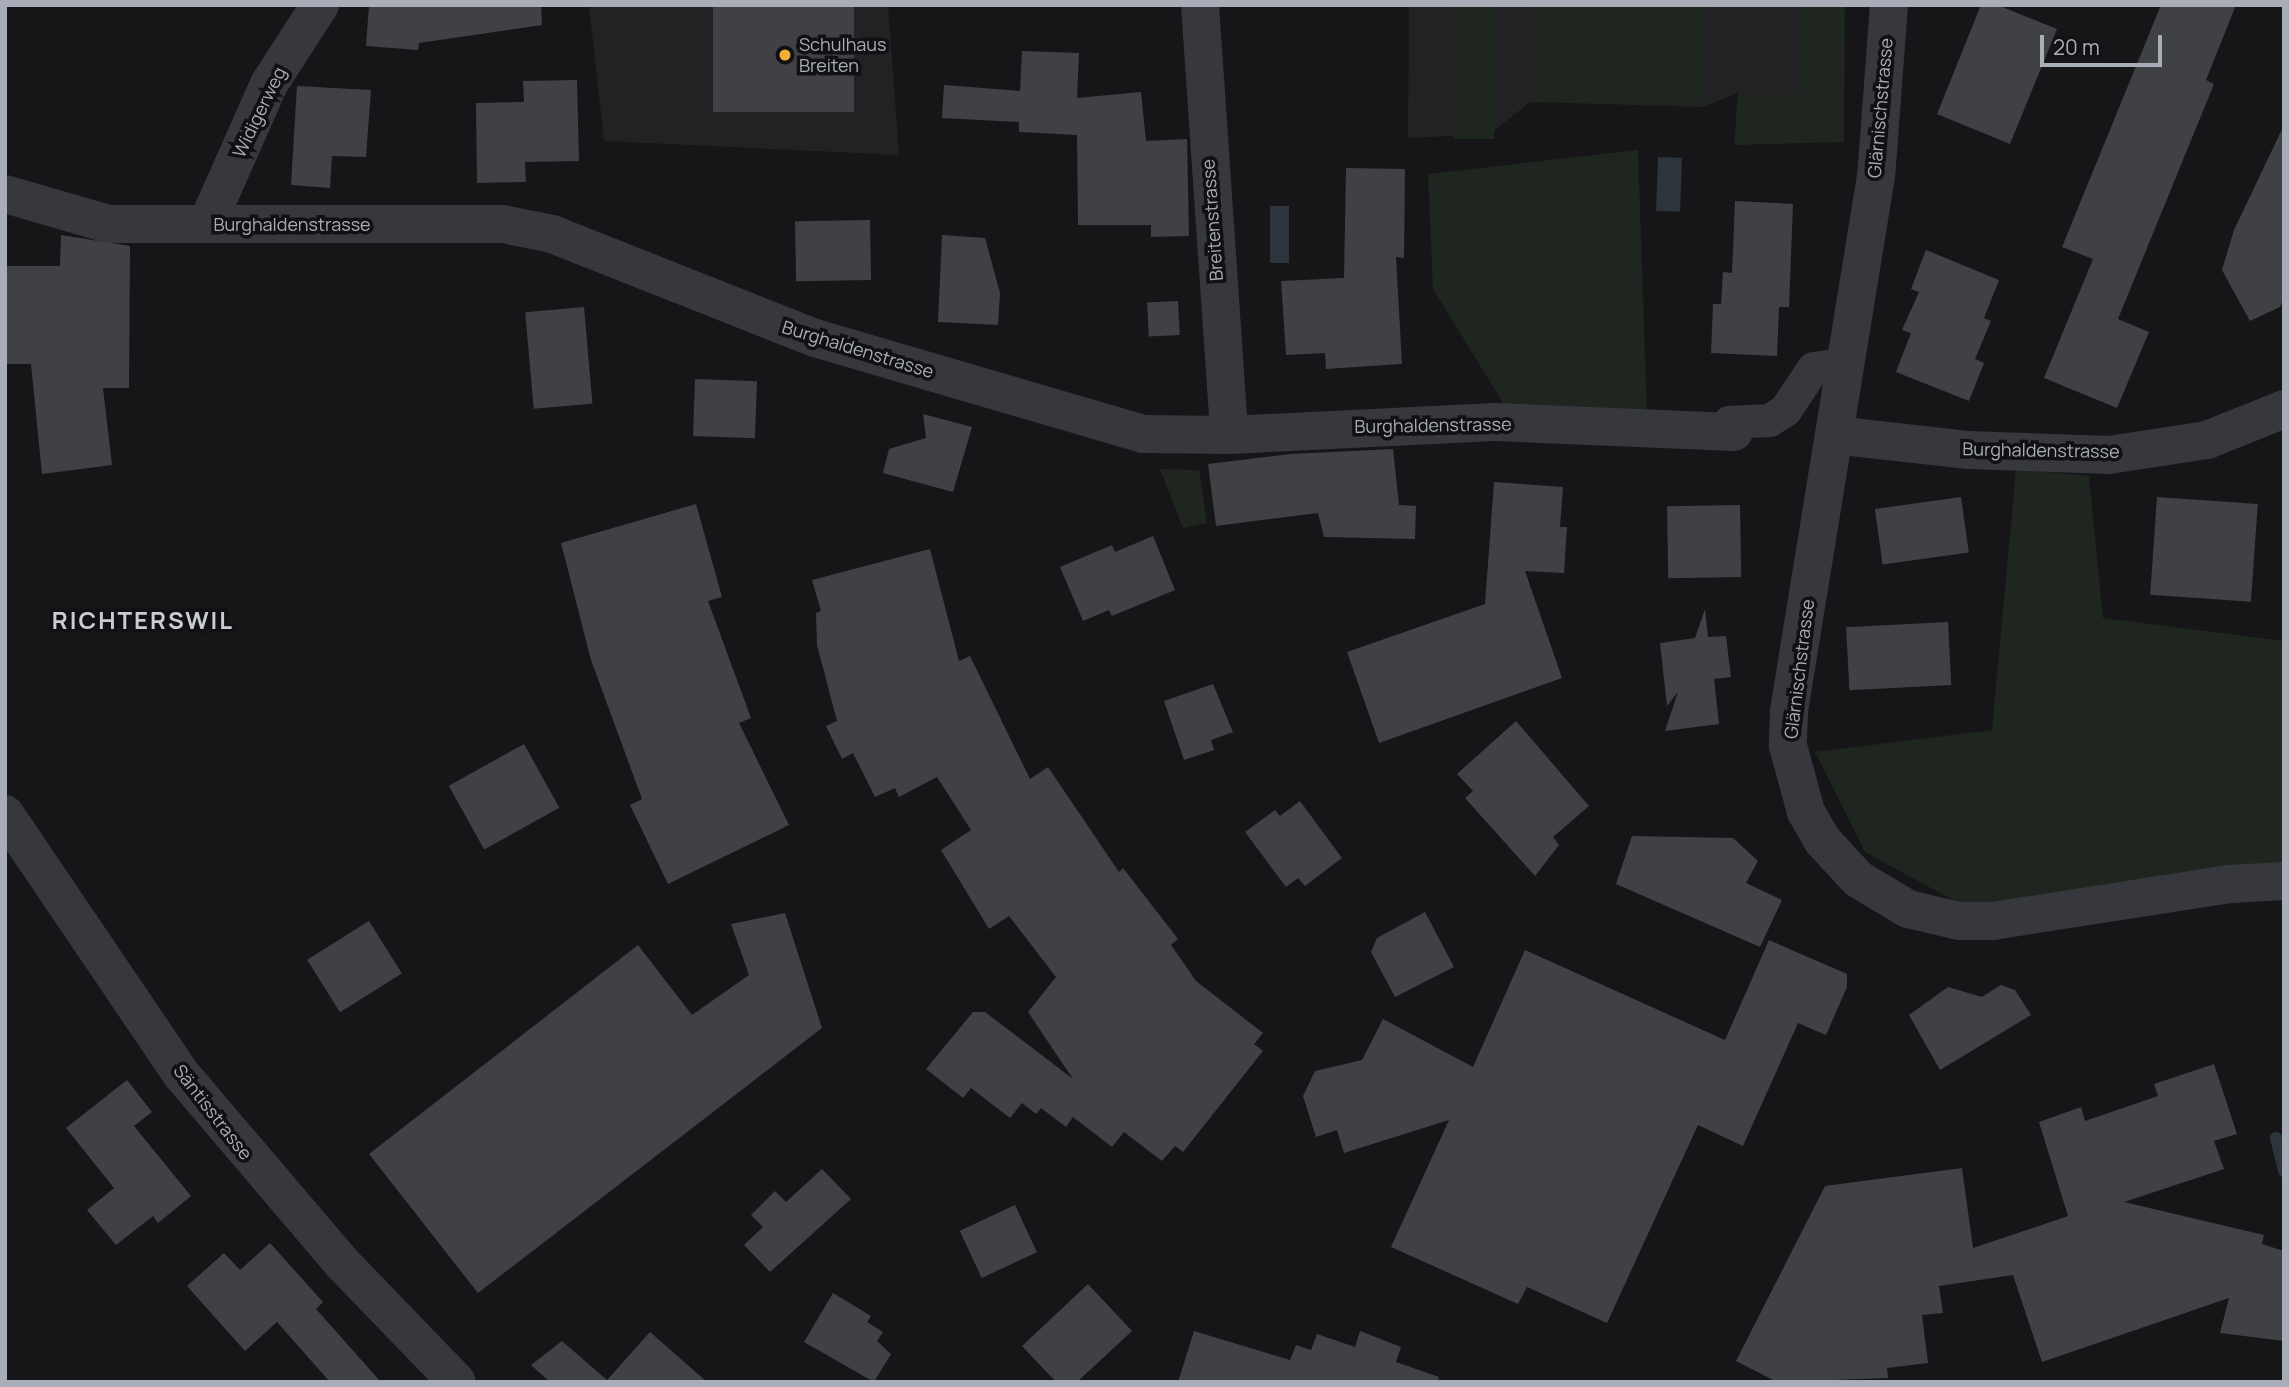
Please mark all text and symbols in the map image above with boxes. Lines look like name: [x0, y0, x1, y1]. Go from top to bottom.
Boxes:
scale bar: [2044, 21, 2166, 65]
text: 20 m: [2053, 33, 2100, 61]
place label: Schulhaus Breiten: [799, 34, 886, 76]
street label: Glärnischstrasse: [1863, 37, 1897, 179]
marker: Schulhaus Breiten: [777, 47, 793, 63]
street label: Widigerweg: [228, 63, 290, 161]
street label: Breitenstrasse: [1197, 158, 1227, 282]
street label: Burghaldenstrasse: [213, 213, 371, 235]
street label: Burghaldenstrasse: [780, 316, 936, 382]
street label: Burghaldenstrasse: [1354, 413, 1512, 437]
street label: Burghaldenstrasse: [1962, 438, 2120, 462]
street label: Glärnischstrasse: [1780, 598, 1818, 740]
district label: RICHTERSWIL: [53, 606, 233, 634]
street label: Säntisstrasse: [169, 1060, 257, 1164]

